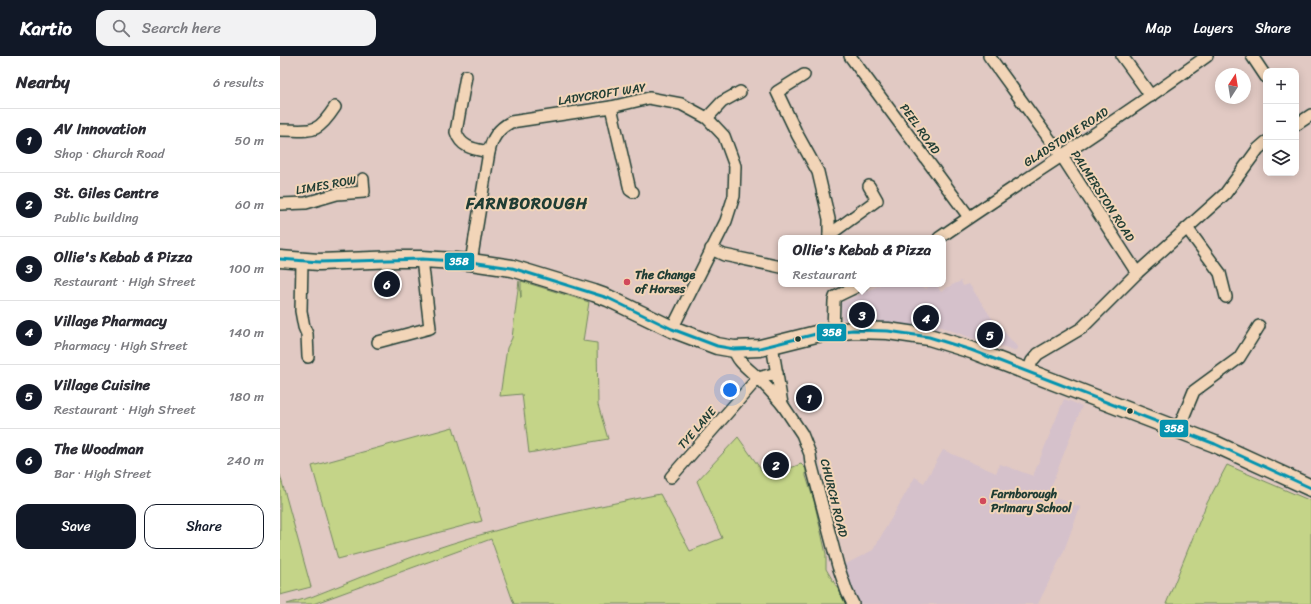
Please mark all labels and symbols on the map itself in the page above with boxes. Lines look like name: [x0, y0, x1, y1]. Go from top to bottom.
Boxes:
north arrow: [1215, 68, 1251, 104]
street label: LADYCROFT WAY: [556, 76, 648, 112]
street label: PEEL ROAD: [894, 99, 947, 160]
street label: GLADSTONE ROAD: [1019, 101, 1114, 173]
street label: PALMERSTON ROAD: [1065, 146, 1141, 246]
street label: LIMES ROW: [294, 169, 359, 201]
district label: FARNBOROUGH: [465, 189, 588, 218]
line badge: 358: [444, 252, 475, 271]
text: 358: [448, 252, 469, 271]
place label: The Change of Horses: [635, 264, 696, 300]
pin: 6: [374, 269, 400, 299]
marker: The Change of Horses: [622, 277, 632, 287]
pin: 3: [849, 300, 875, 330]
pin: 4: [913, 303, 939, 333]
pin: 5: [977, 320, 1003, 350]
line badge: 358: [816, 323, 847, 342]
text: 358: [821, 323, 842, 342]
unlabelled marker: [793, 334, 803, 344]
your location: [720, 380, 740, 400]
pin: 1: [796, 383, 822, 413]
street label: TYE LANE: [672, 401, 723, 454]
unlabelled marker: [1125, 406, 1135, 416]
line badge: 358: [1159, 419, 1189, 438]
text: 358: [1163, 419, 1184, 438]
pin: 2: [763, 450, 789, 480]
street label: CHURCH ROAD: [814, 456, 855, 540]
place label: Farnborough Primary School: [990, 483, 1072, 519]
marker: Farnborough Primary School: [978, 496, 988, 506]

